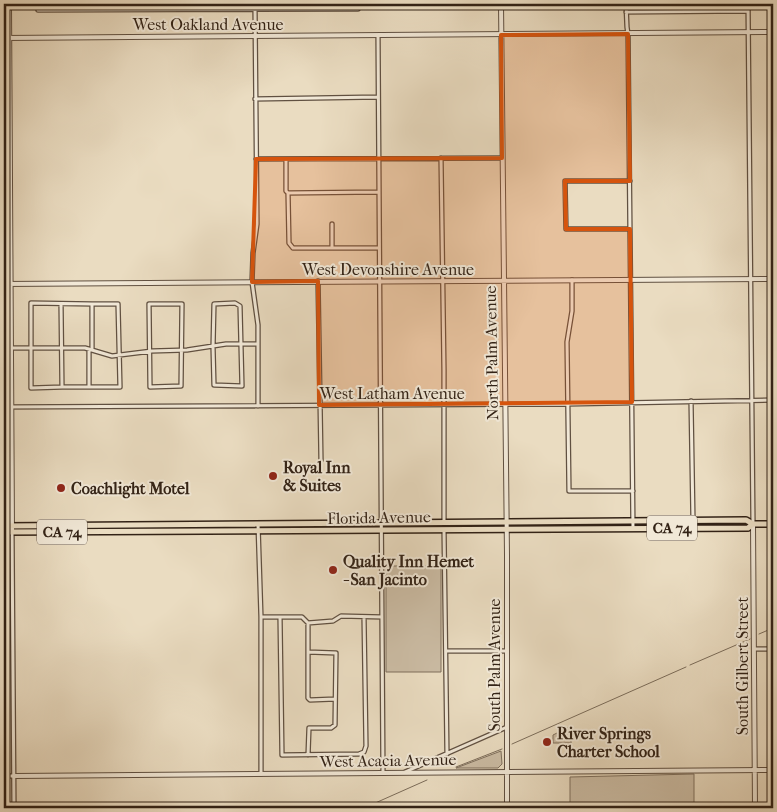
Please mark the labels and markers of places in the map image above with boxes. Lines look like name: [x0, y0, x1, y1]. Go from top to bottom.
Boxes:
place label: Royal Inn & Suites: [283, 458, 351, 495]
marker: Royal Inn & Suites: [267, 470, 279, 482]
place label: Coachlight Motel: [71, 479, 190, 499]
marker: Coachlight Motel: [55, 482, 67, 494]
place label: Quality Inn Hemet - San Jacinto: [343, 552, 474, 590]
marker: Quality Inn Hemet - San Jacinto: [327, 564, 339, 576]
place label: River Springs Charter School: [557, 724, 660, 761]
marker: River Springs Charter School: [541, 736, 553, 748]

